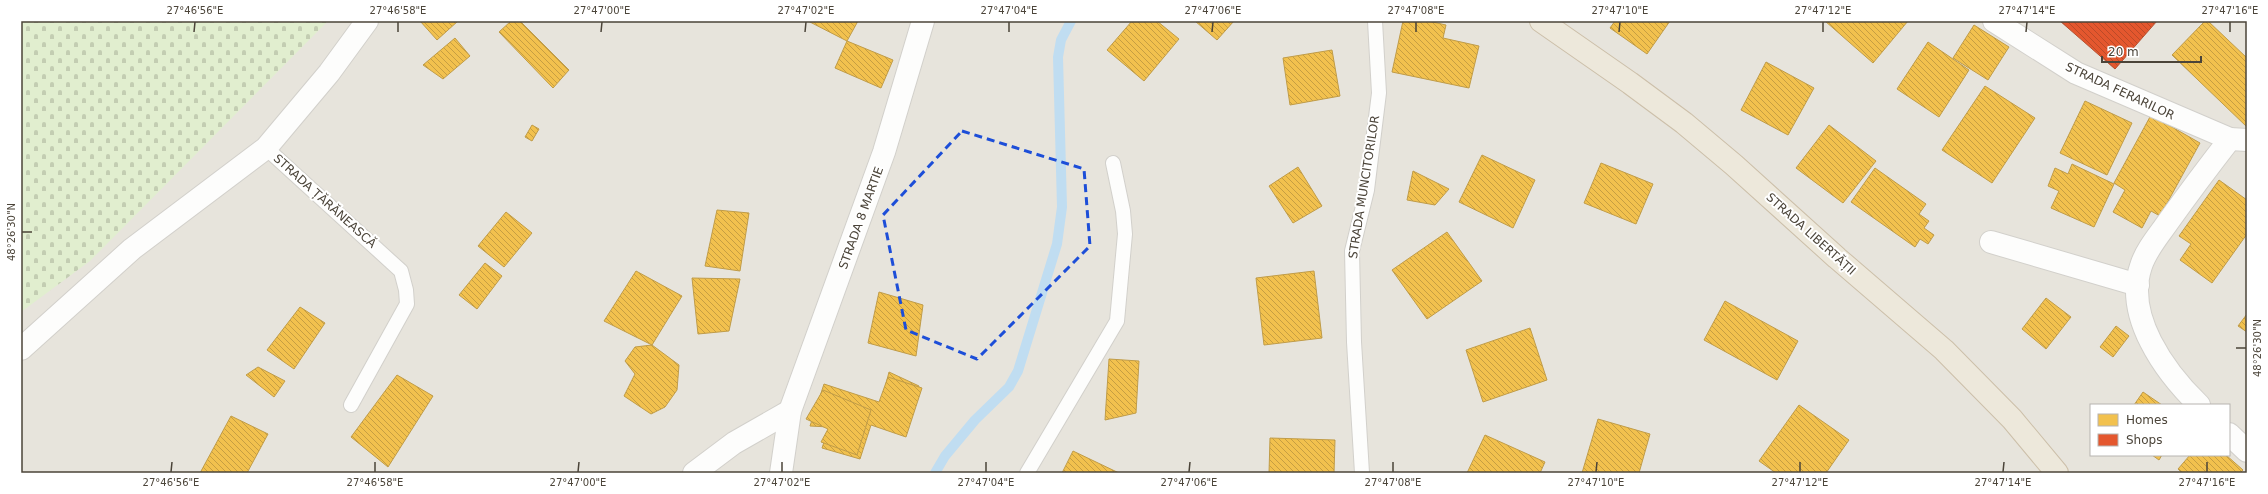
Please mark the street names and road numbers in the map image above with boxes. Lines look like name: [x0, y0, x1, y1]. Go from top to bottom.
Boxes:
street label: STRADA FERARILOR: [2063, 60, 2177, 122]
street label: STRADA MUNCITORILOR: [1346, 114, 1382, 260]
street label: STRADA ȚĂRĂNEASCĂ: [271, 151, 380, 251]
street label: STRADA 8 MARTIE: [836, 165, 886, 271]
street label: STRADA LIBERTĂȚII: [1763, 189, 1859, 278]

